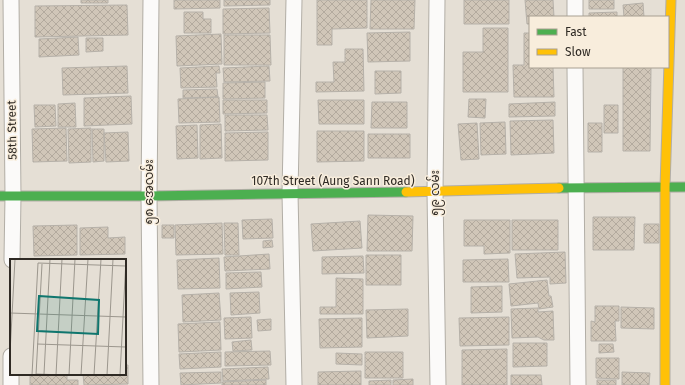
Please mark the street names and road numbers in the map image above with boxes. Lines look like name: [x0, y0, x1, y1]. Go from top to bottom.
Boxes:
street label: 58th Street: [4, 99, 20, 160]
street label: ၅၈ အေလမ်း: [140, 159, 159, 225]
street label: ၅၉ လမ်း: [426, 170, 445, 216]
street label: 107th Street (Aung Sann Road): [251, 174, 415, 188]

